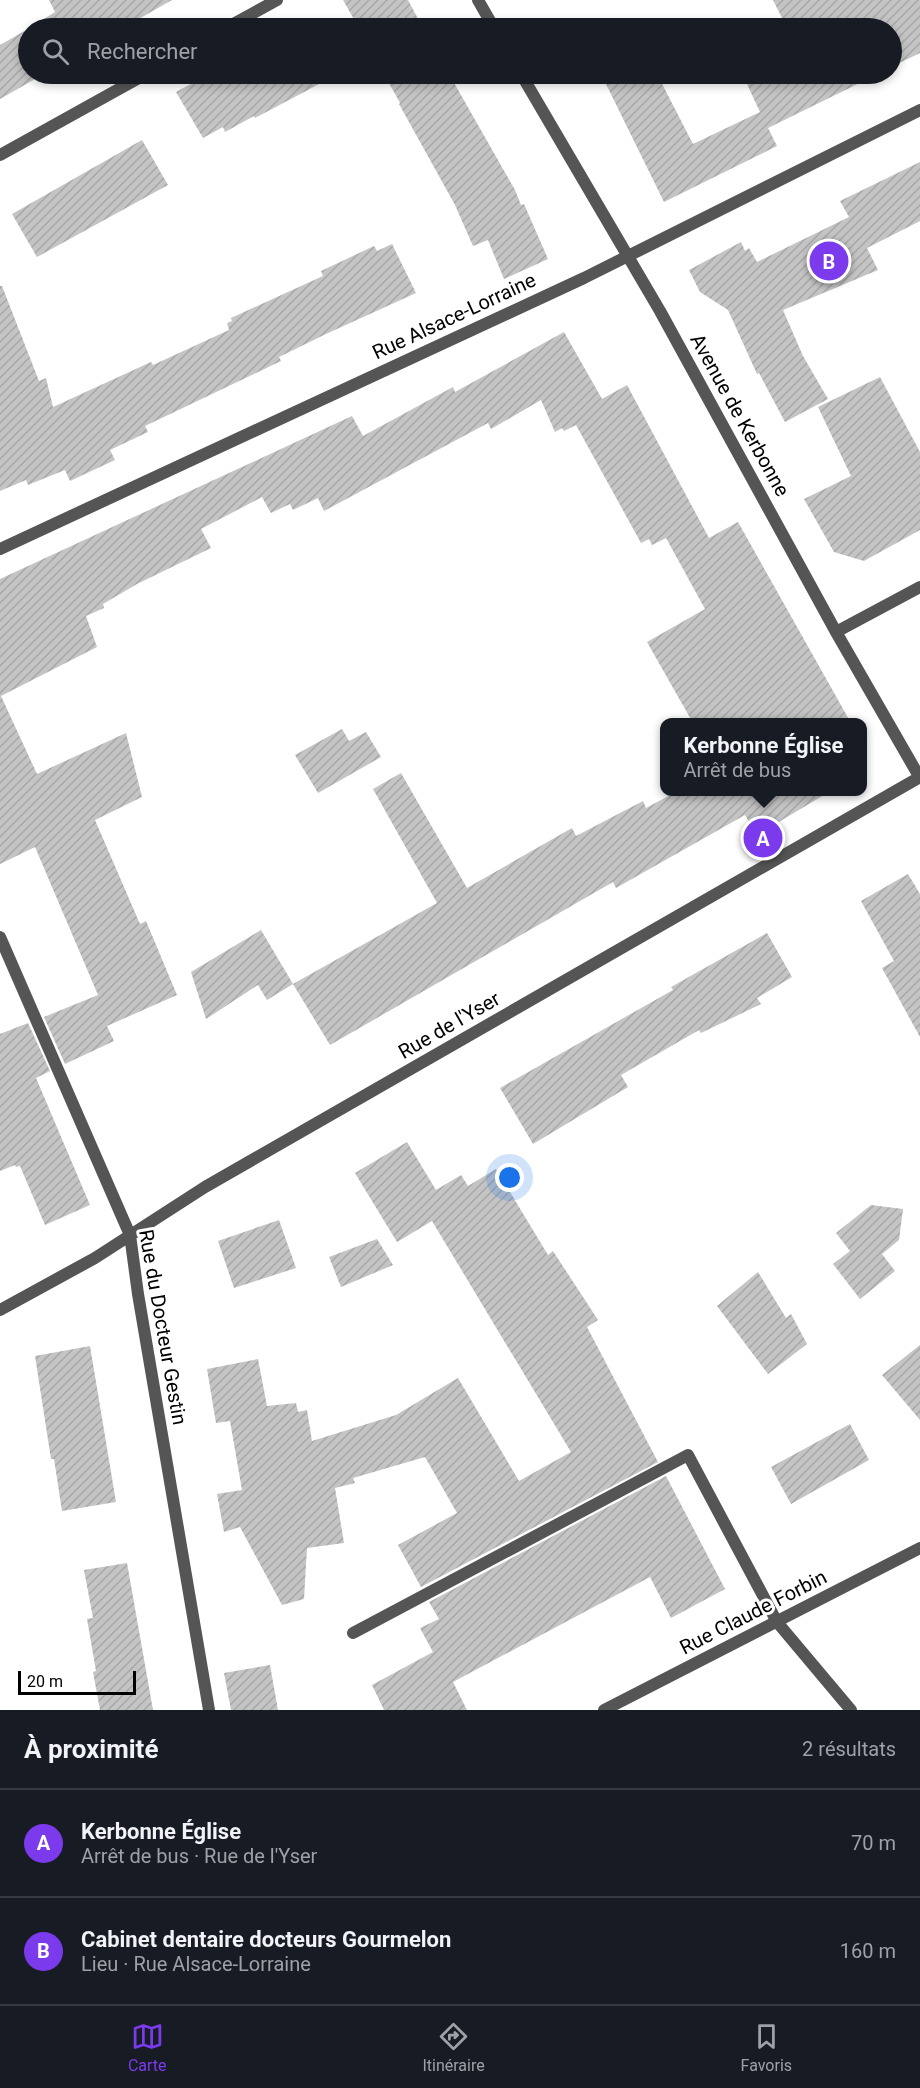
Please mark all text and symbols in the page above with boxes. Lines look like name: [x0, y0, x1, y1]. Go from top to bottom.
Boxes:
search box: [18, 18, 902, 84]
icon: search: [39, 35, 72, 68]
text: Rechercher: [87, 39, 198, 64]
pin: B: [810, 238, 848, 284]
street label: Rue Alsace-Lorraine: [369, 268, 539, 364]
street label: Avenue de Kerbonne: [685, 329, 795, 501]
popup: [660, 718, 867, 796]
text: Kerbonne Église: [683, 733, 844, 758]
text: Arrêt de bus: [683, 758, 791, 782]
pin: A: [744, 816, 783, 860]
street label: Rue de l'Yser: [394, 986, 504, 1064]
your location: [495, 1163, 524, 1192]
street label: Rue du Docteur Gestin: [134, 1227, 192, 1427]
street label: Rue Claude Forbin: [676, 1565, 830, 1659]
scale bar: [18, 1668, 136, 1696]
text: 20 m: [27, 1672, 63, 1691]
text: À proximité: [24, 1734, 158, 1764]
text: 2 résultats: [802, 1737, 896, 1761]
text: Kerbonne Église: [81, 1819, 241, 1844]
text: A: [37, 1831, 50, 1855]
text: 70 m: [851, 1831, 896, 1855]
text: Arrêt de bus · Rue de l'Yser: [81, 1844, 317, 1868]
text: Cabinet dentaire docteurs Gourmelon: [81, 1927, 451, 1952]
text: B: [37, 1939, 50, 1963]
text: 160 m: [840, 1939, 896, 1963]
text: Lieu · Rue Alsace-Lorraine: [81, 1952, 311, 1976]
tab: Carte: [128, 2020, 167, 2075]
tab: Itinéraire: [422, 2020, 485, 2075]
tab: Favoris: [741, 2020, 792, 2075]

